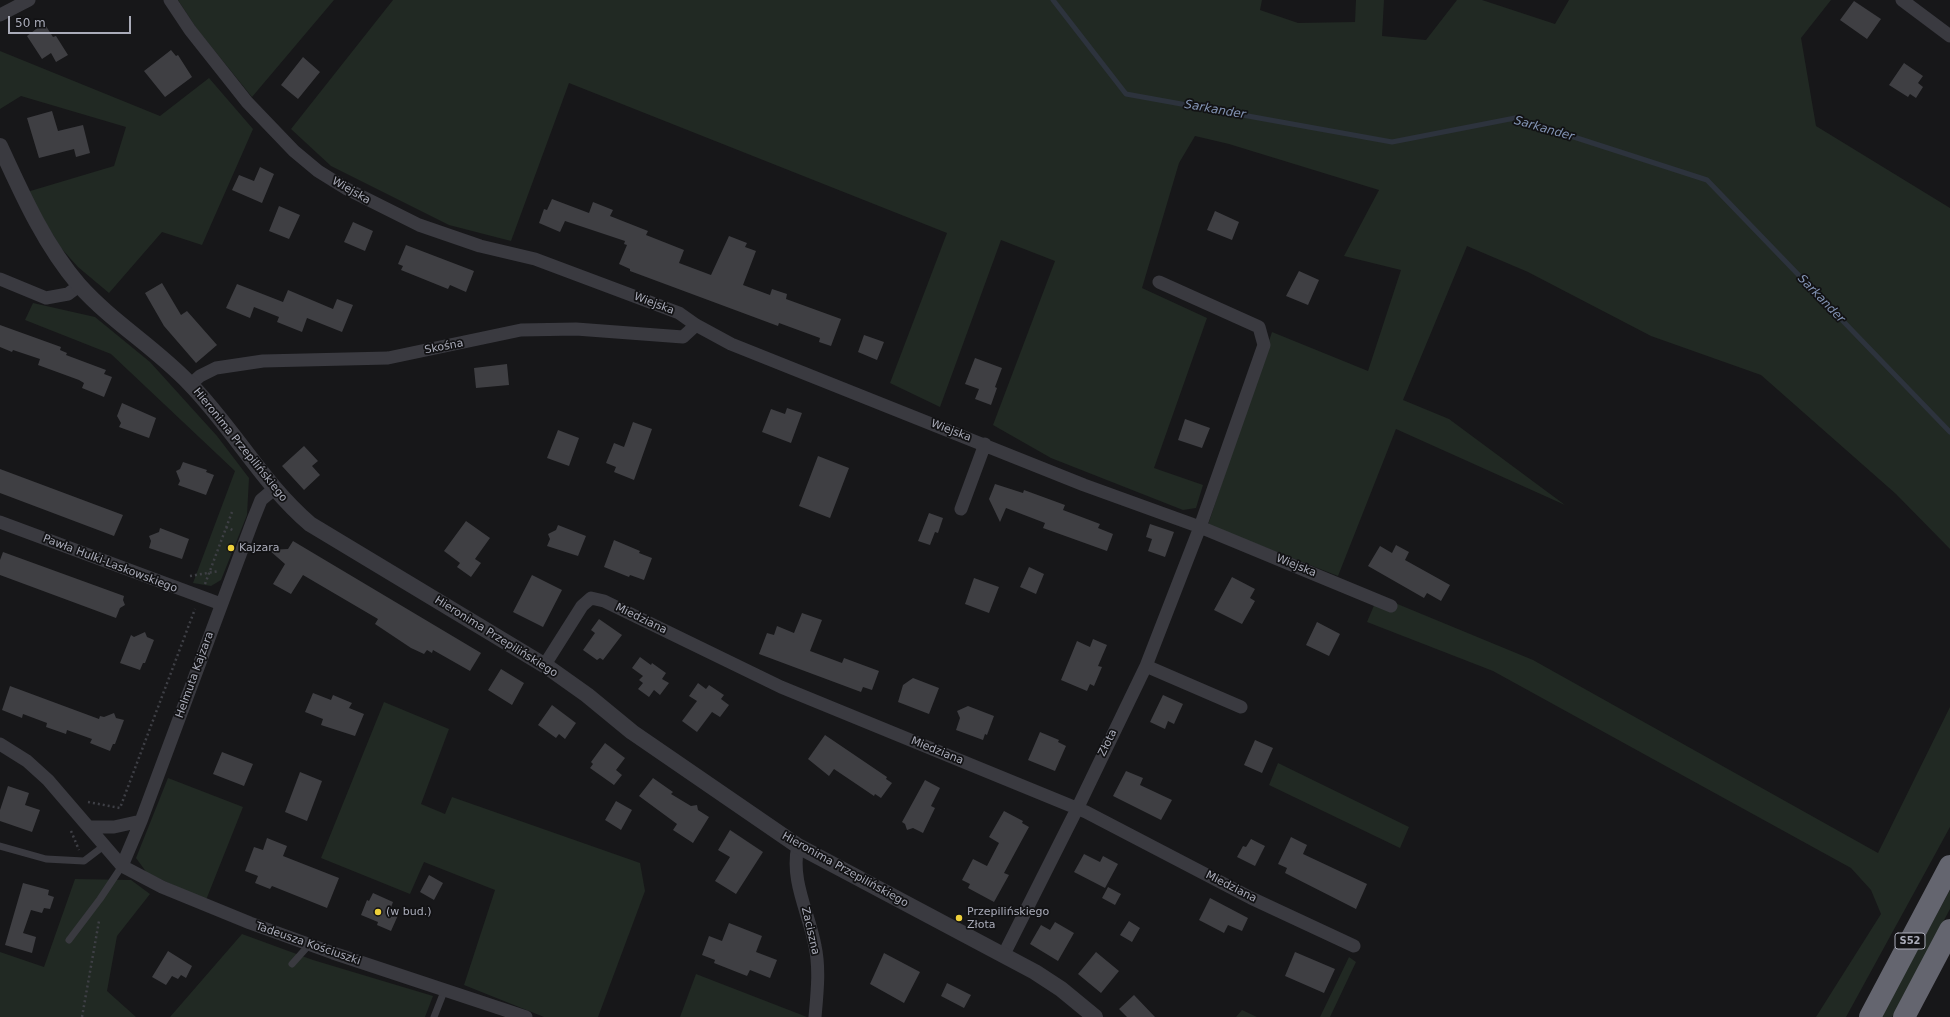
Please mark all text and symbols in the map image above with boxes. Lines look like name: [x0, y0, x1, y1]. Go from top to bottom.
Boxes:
scale bar: [10, 8, 133, 34]
text: 50 m: [15, 16, 46, 30]
water label: Sarkander: [1183, 98, 1247, 122]
water label: Sarkander: [1512, 114, 1576, 144]
street label: Wiejska: [329, 175, 373, 207]
water label: Sarkander: [1794, 272, 1848, 326]
street label: Wiejska: [632, 290, 676, 318]
street label: Skośna: [424, 337, 464, 357]
street label: Hieronima Przepilińskiego: [190, 386, 290, 504]
street label: Wiejska: [929, 417, 973, 445]
street label: Pawła Hulki-Laskowskiego: [41, 532, 179, 596]
place label: Kajzara: [239, 541, 280, 555]
marker: Kajzara: [226, 543, 236, 553]
street label: Wiejska: [1274, 552, 1318, 580]
street label: Hieronima Przepilińskiego: [432, 594, 560, 680]
street label: Miedziana: [613, 601, 669, 637]
street label: Helmuta Kajzara: [173, 630, 217, 720]
street label: Złota: [1096, 727, 1120, 759]
street label: Miedziana: [909, 734, 965, 768]
street label: Hieronima Przepilińskiego: [780, 830, 910, 910]
street label: Miedziana: [1203, 869, 1259, 905]
place label: (w bud.): [386, 905, 432, 919]
place label: Przepilińskiego Złota: [967, 905, 1049, 931]
street label: Zaciszna: [798, 906, 822, 956]
marker: (w bud.): [373, 907, 383, 917]
marker: Przepilińskiego Złota: [954, 913, 964, 923]
street label: Tadeusza Kościuszki: [254, 920, 362, 968]
road number: S52: [1895, 933, 1925, 949]

